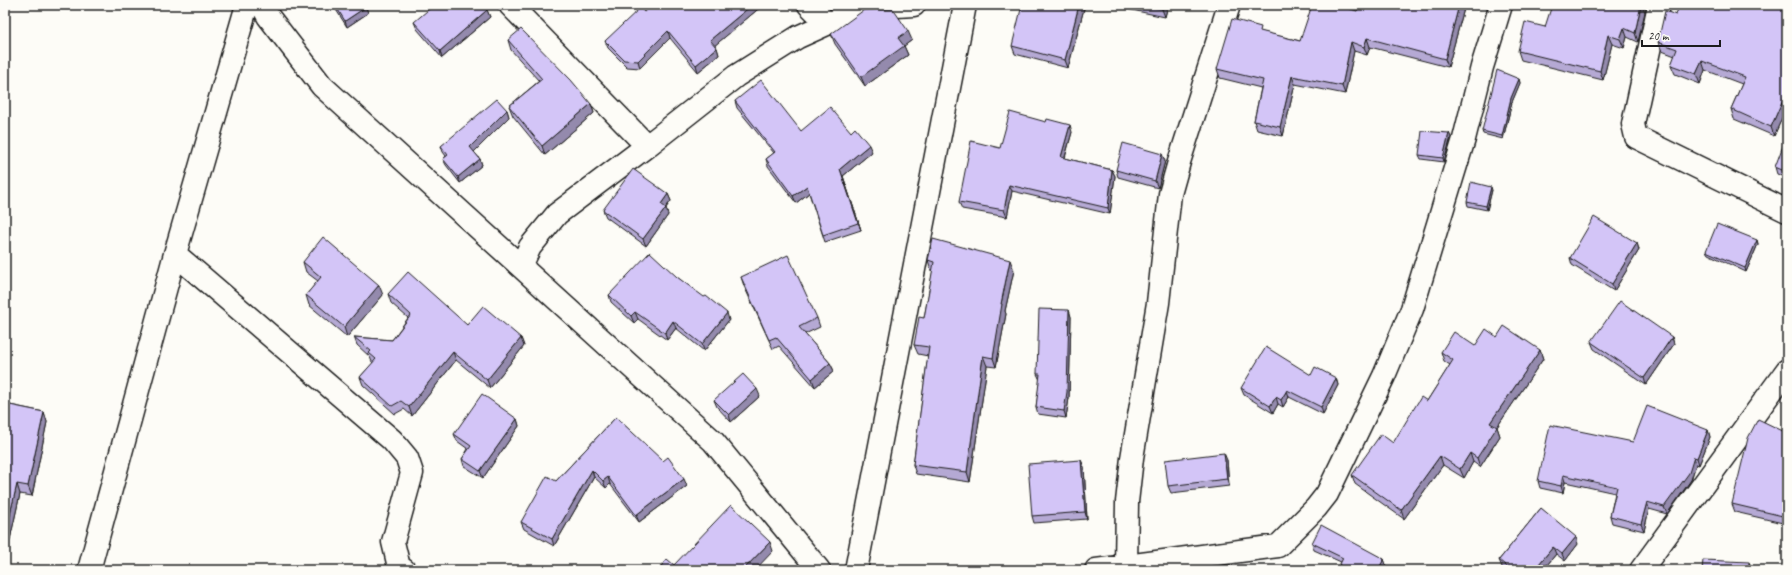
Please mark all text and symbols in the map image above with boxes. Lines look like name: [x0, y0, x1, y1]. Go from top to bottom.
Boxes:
scale bar: [1642, 22, 1720, 48]
text: 20 m: [1648, 28, 1670, 44]

